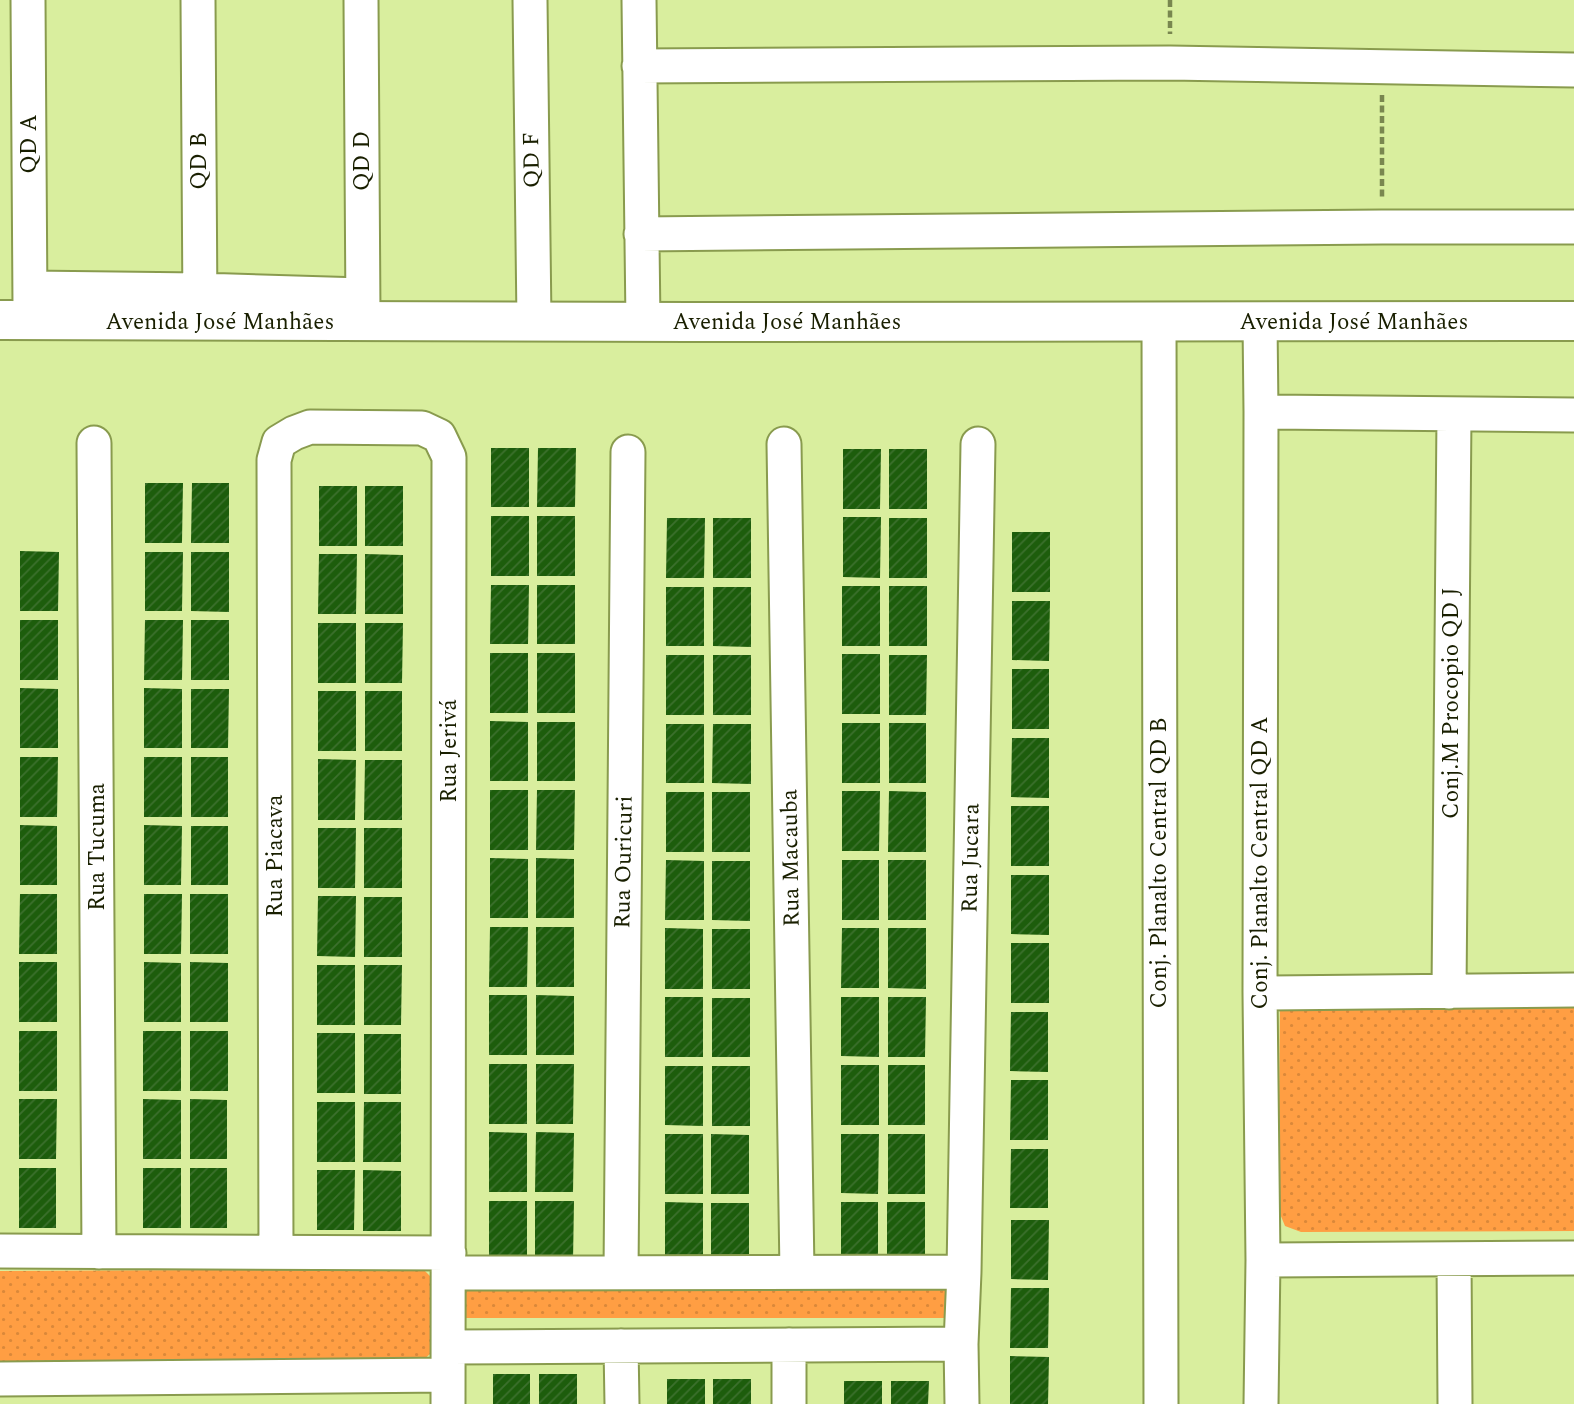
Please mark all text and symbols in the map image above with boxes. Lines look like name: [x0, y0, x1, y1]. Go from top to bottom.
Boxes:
street label: QD A: [12, 114, 47, 174]
street label: QD D: [345, 131, 380, 191]
street label: QD B: [182, 132, 217, 190]
street label: QD F: [514, 132, 550, 188]
street label: Avenida José Manhães: [106, 305, 334, 340]
street label: Avenida José Manhães: [673, 305, 901, 340]
street label: Avenida José Manhães: [1240, 305, 1468, 340]
street label: Conj.M Procopio QD J: [1434, 587, 1469, 819]
street label: Rua Jerivá: [432, 699, 467, 803]
street label: Conj. Planalto Central QD A: [1243, 716, 1278, 1010]
street label: Conj. Planalto Central QD B: [1142, 718, 1177, 1008]
street label: Rua Tucuma: [80, 783, 115, 911]
street label: Rua Macauba: [772, 789, 810, 927]
street label: Rua Piacava: [258, 795, 293, 917]
street label: Rua Ouricuri: [605, 795, 643, 929]
street label: Rua Jucara: [953, 803, 989, 913]

